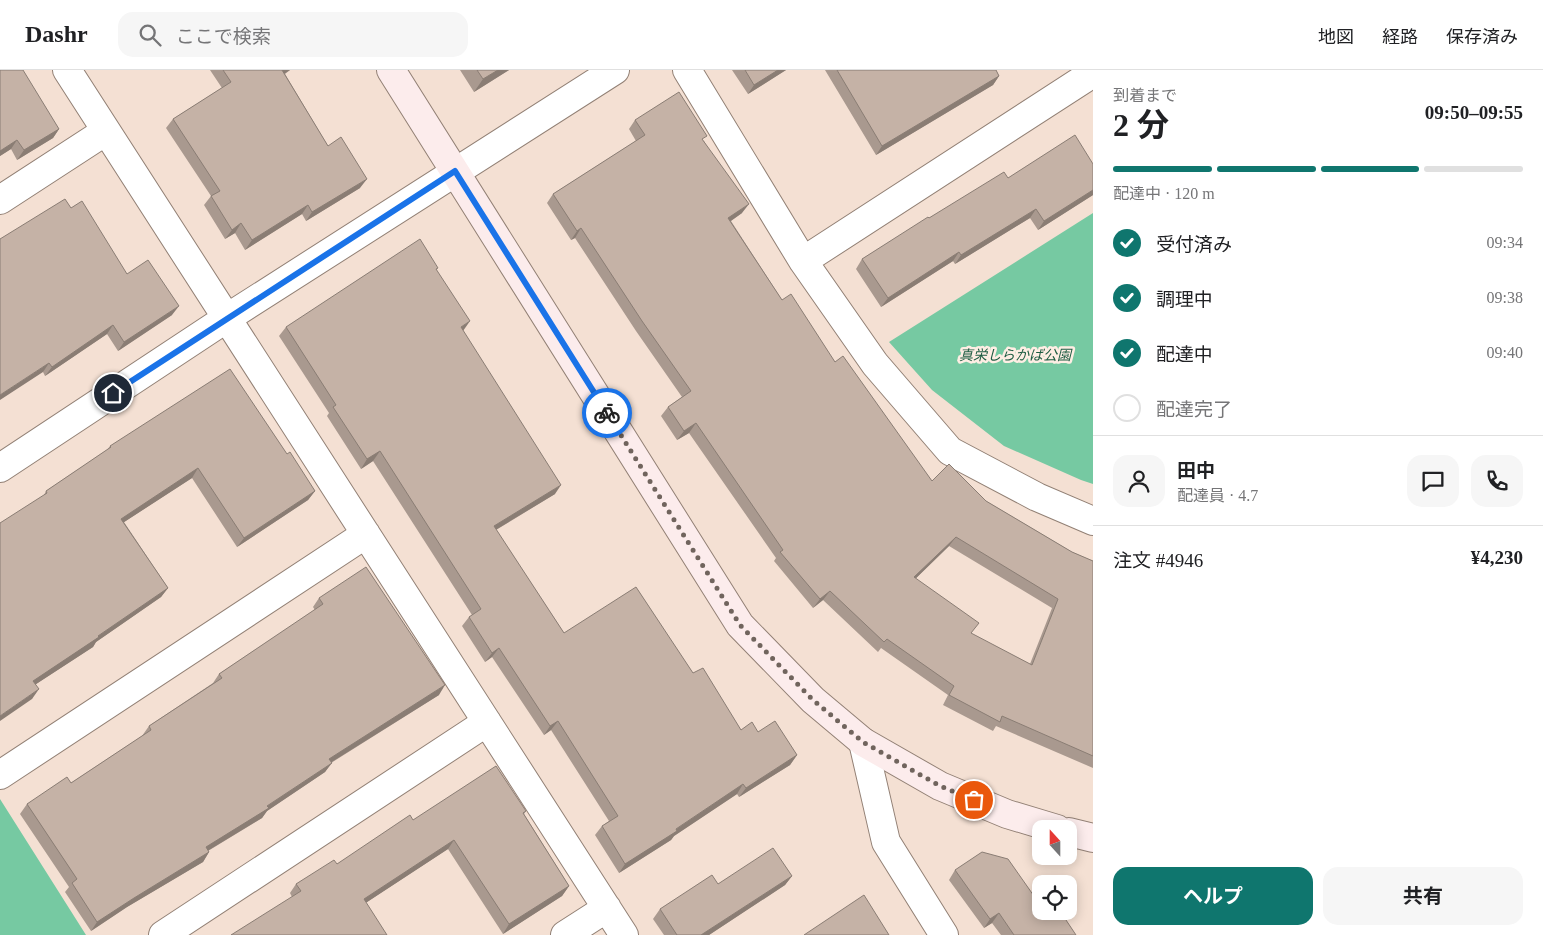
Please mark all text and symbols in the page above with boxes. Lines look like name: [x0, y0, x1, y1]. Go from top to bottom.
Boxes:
search box: [118, 12, 468, 57]
text: Dashr: [25, 21, 88, 47]
icon: search: [136, 21, 164, 49]
text: ここで検索: [176, 26, 271, 47]
text: 地図: [1318, 27, 1354, 47]
text: 経路: [1382, 27, 1418, 47]
text: 保存済み: [1446, 27, 1518, 47]
text: 到着まで: [1113, 87, 1177, 104]
text: 09:50–09:55: [1425, 102, 1523, 123]
text: 2 分: [1113, 107, 1169, 143]
text: 配達中 · 120 m: [1113, 185, 1215, 202]
icon: check: [1113, 229, 1141, 257]
text: 受付済み: [1156, 234, 1232, 255]
text: 09:34: [1487, 234, 1523, 251]
icon: check: [1113, 284, 1141, 312]
text: 調理中: [1156, 289, 1213, 310]
text: 09:38: [1487, 289, 1523, 306]
icon: check: [1113, 339, 1141, 367]
text: 配達中: [1156, 344, 1213, 365]
text: 09:40: [1487, 344, 1523, 361]
park label: 真栄しらかば公園: [959, 348, 1073, 363]
pin: [92, 372, 134, 414]
icon: home: [99, 379, 127, 407]
courier: [582, 388, 632, 438]
icon: bike: [593, 399, 621, 427]
text: 配達完了: [1156, 399, 1232, 420]
button: person: [1113, 455, 1165, 507]
button: chat: [1407, 455, 1459, 507]
button: phone: [1471, 455, 1523, 507]
text: 田中: [1177, 460, 1215, 481]
text: 配達員 · 4.7: [1177, 487, 1258, 504]
text: ¥4,230: [1471, 547, 1523, 568]
text: 注文 #4946: [1113, 550, 1203, 571]
pin: [953, 779, 995, 821]
icon: bag: [960, 786, 988, 814]
north arrow: [1032, 820, 1078, 865]
map controls: [1032, 820, 1077, 920]
button: ヘルプ: [1113, 867, 1313, 925]
button: 共有: [1323, 867, 1523, 925]
button: locate: [1032, 875, 1077, 920]

